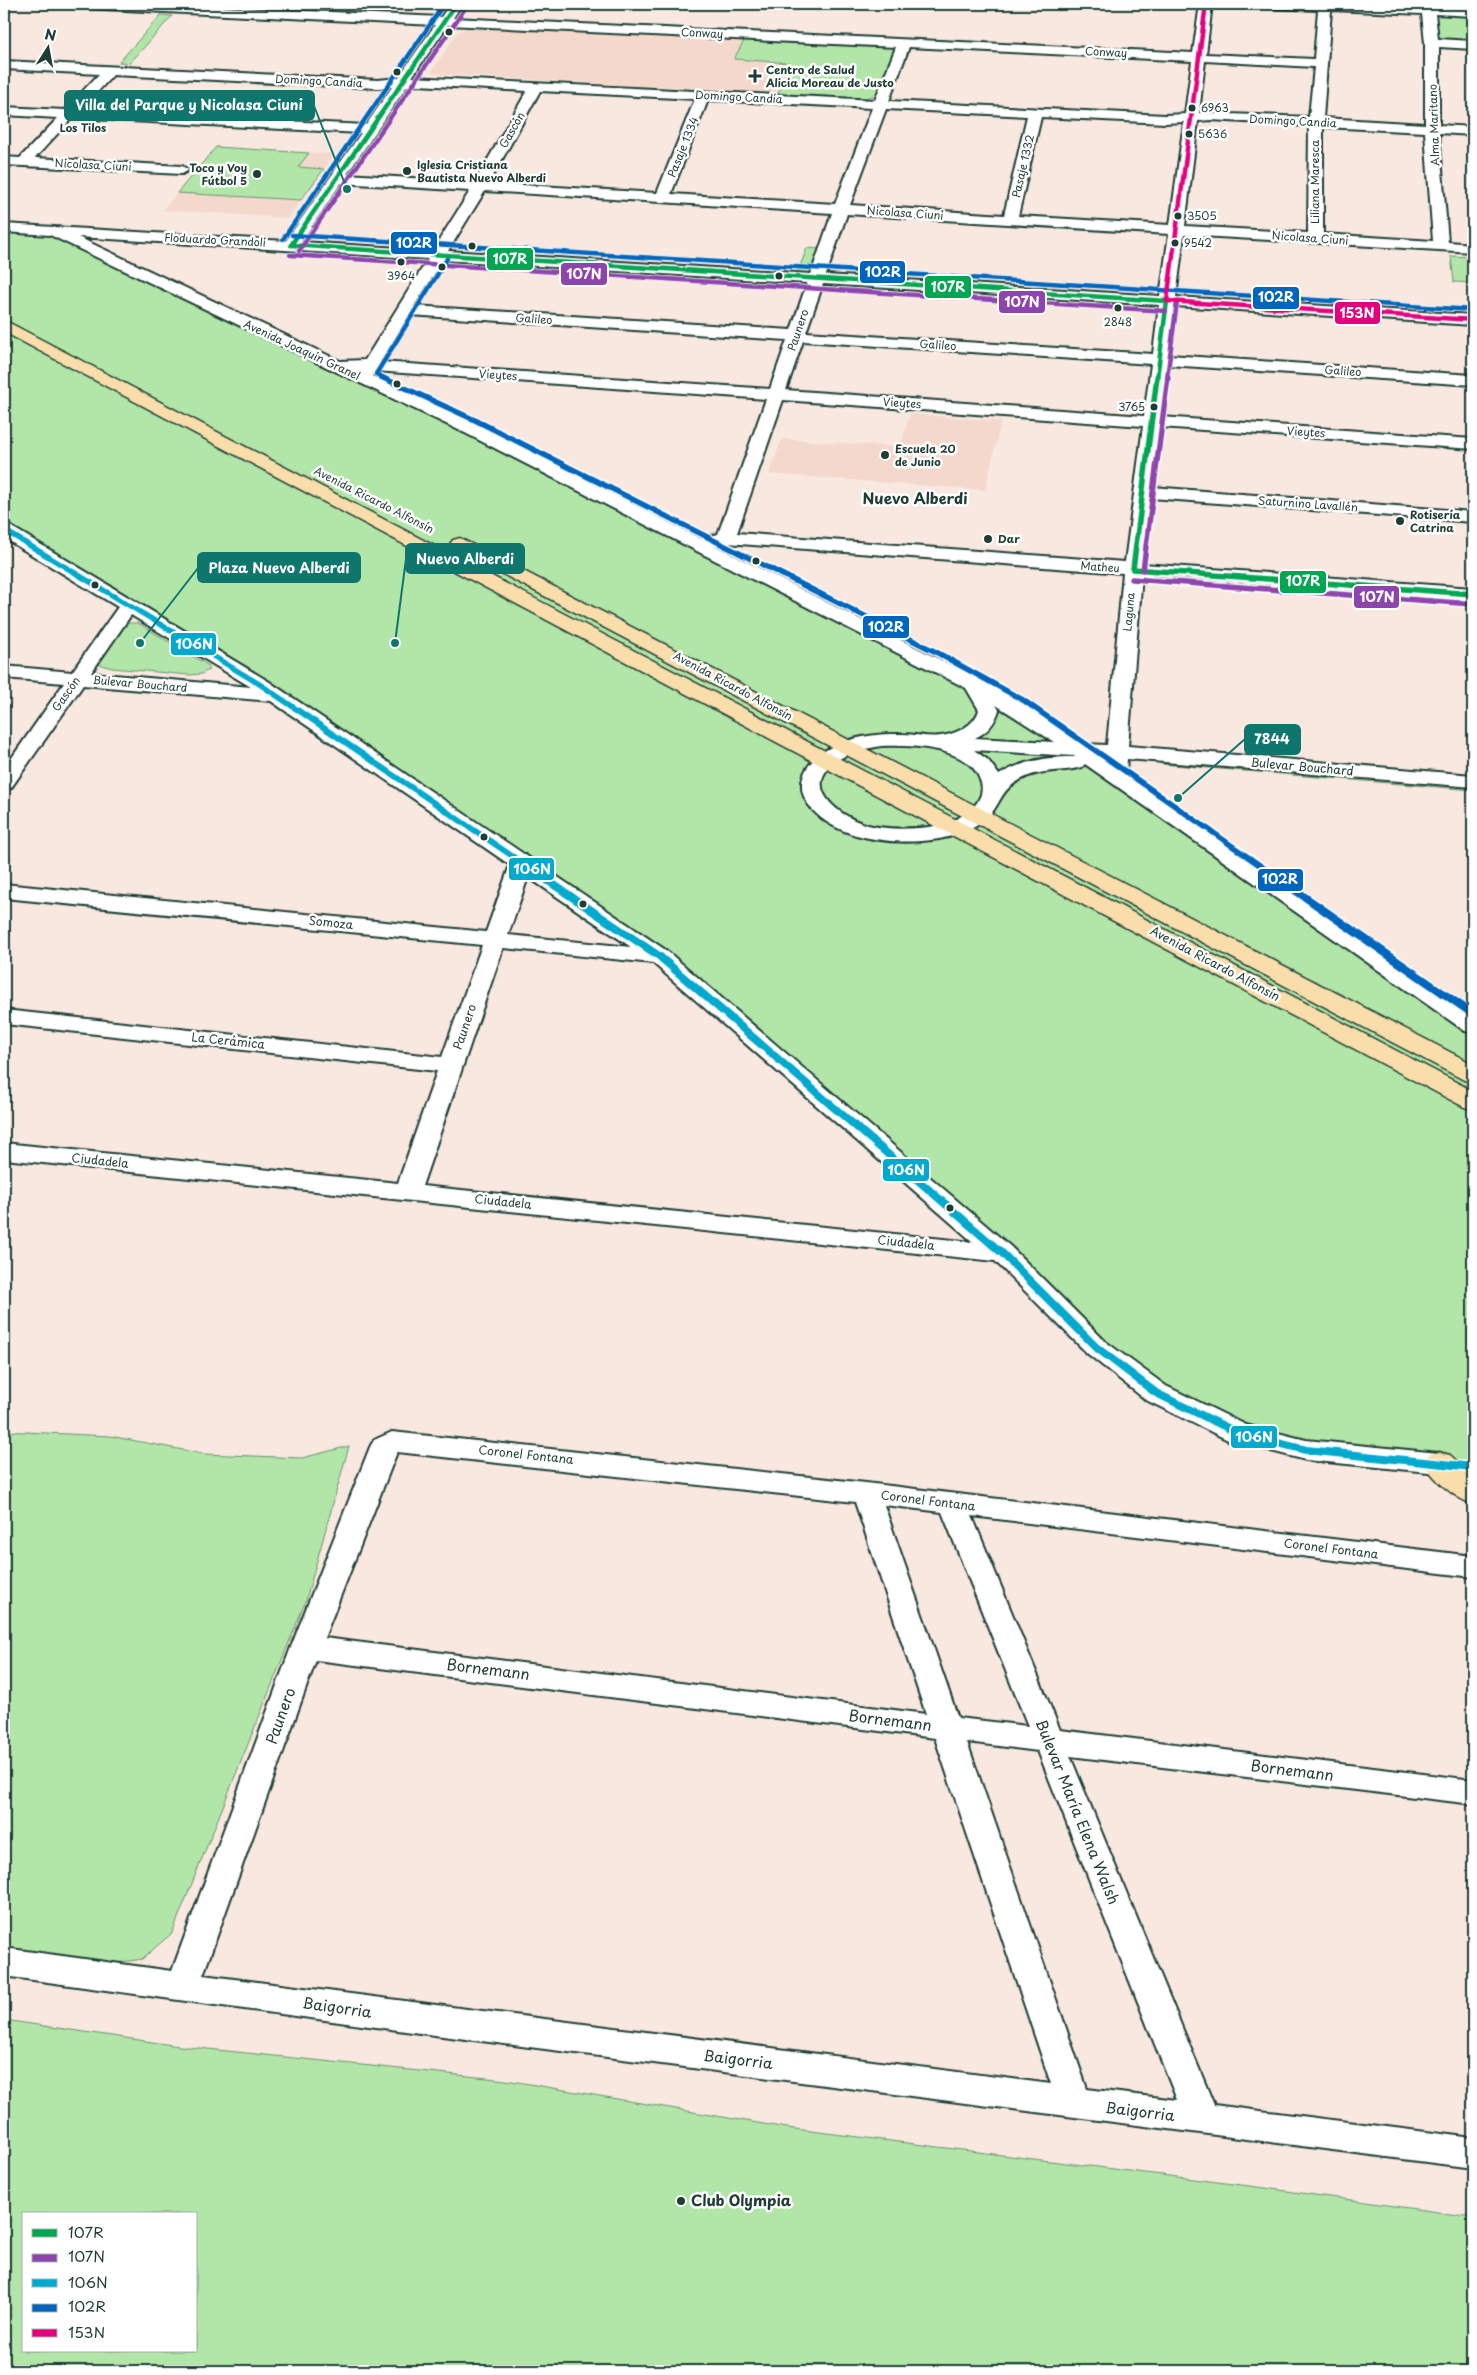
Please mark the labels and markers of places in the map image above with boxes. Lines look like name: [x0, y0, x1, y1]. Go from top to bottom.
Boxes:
unlabelled marker: [444, 27, 454, 37]
place label: Centro de Salud Alicia Moreau de Justo: [765, 61, 894, 91]
unlabelled marker: [392, 67, 402, 77]
marker: Centro de Salud Alicia Moreau de Justo: [748, 69, 762, 83]
callout: Villa del Parque y Nicolasa Ciuni: [65, 91, 314, 120]
place label: 6963: [1201, 99, 1229, 116]
marker: 6963: [1187, 103, 1197, 113]
place label: 5636: [1198, 125, 1227, 142]
marker: 5636: [1184, 129, 1194, 139]
place label: Iglesia Cristiana Bautista Nuevo Alberdi: [417, 156, 546, 186]
place label: Toco y Voy Fútbol 5: [190, 159, 247, 189]
marker: Iglesia Cristiana Bautista Nuevo Alberdi: [401, 165, 413, 177]
marker: Toco y Voy Fútbol 5: [251, 168, 263, 180]
place label: 3505: [1187, 207, 1217, 224]
marker: 3505: [1173, 211, 1183, 221]
place label: 9542: [1184, 234, 1212, 251]
marker: 9542: [1170, 238, 1180, 248]
unlabelled marker: [467, 241, 477, 251]
marker: 3964: [396, 257, 406, 267]
unlabelled marker: [437, 262, 447, 272]
place label: 3964: [387, 267, 415, 284]
unlabelled marker: [774, 271, 784, 281]
marker: 2848: [1113, 303, 1123, 313]
place label: 2848: [1104, 313, 1132, 330]
unlabelled marker: [392, 379, 402, 389]
place label: 3765: [1118, 398, 1145, 415]
marker: 3765: [1149, 402, 1159, 412]
place label: Escuela 20 de Junio: [895, 440, 956, 470]
marker: Escuela 20 de Junio: [879, 449, 891, 461]
place label: Rotisería Catrina: [1410, 506, 1461, 536]
marker: Rotisería Catrina: [1394, 515, 1406, 527]
place label: Dar: [998, 530, 1020, 547]
marker: Dar: [982, 533, 994, 545]
callout: Nuevo Alberdi: [406, 544, 524, 573]
callout: Plaza Nuevo Alberdi: [198, 553, 360, 582]
unlabelled marker: [751, 556, 761, 566]
unlabelled marker: [90, 580, 100, 590]
callout: 7844: [1245, 725, 1300, 754]
unlabelled marker: [479, 832, 489, 842]
unlabelled marker: [578, 899, 588, 909]
unlabelled marker: [945, 1203, 955, 1213]
place label: Club Olympia: [691, 2188, 792, 2211]
marker: Club Olympia: [675, 2195, 687, 2207]

